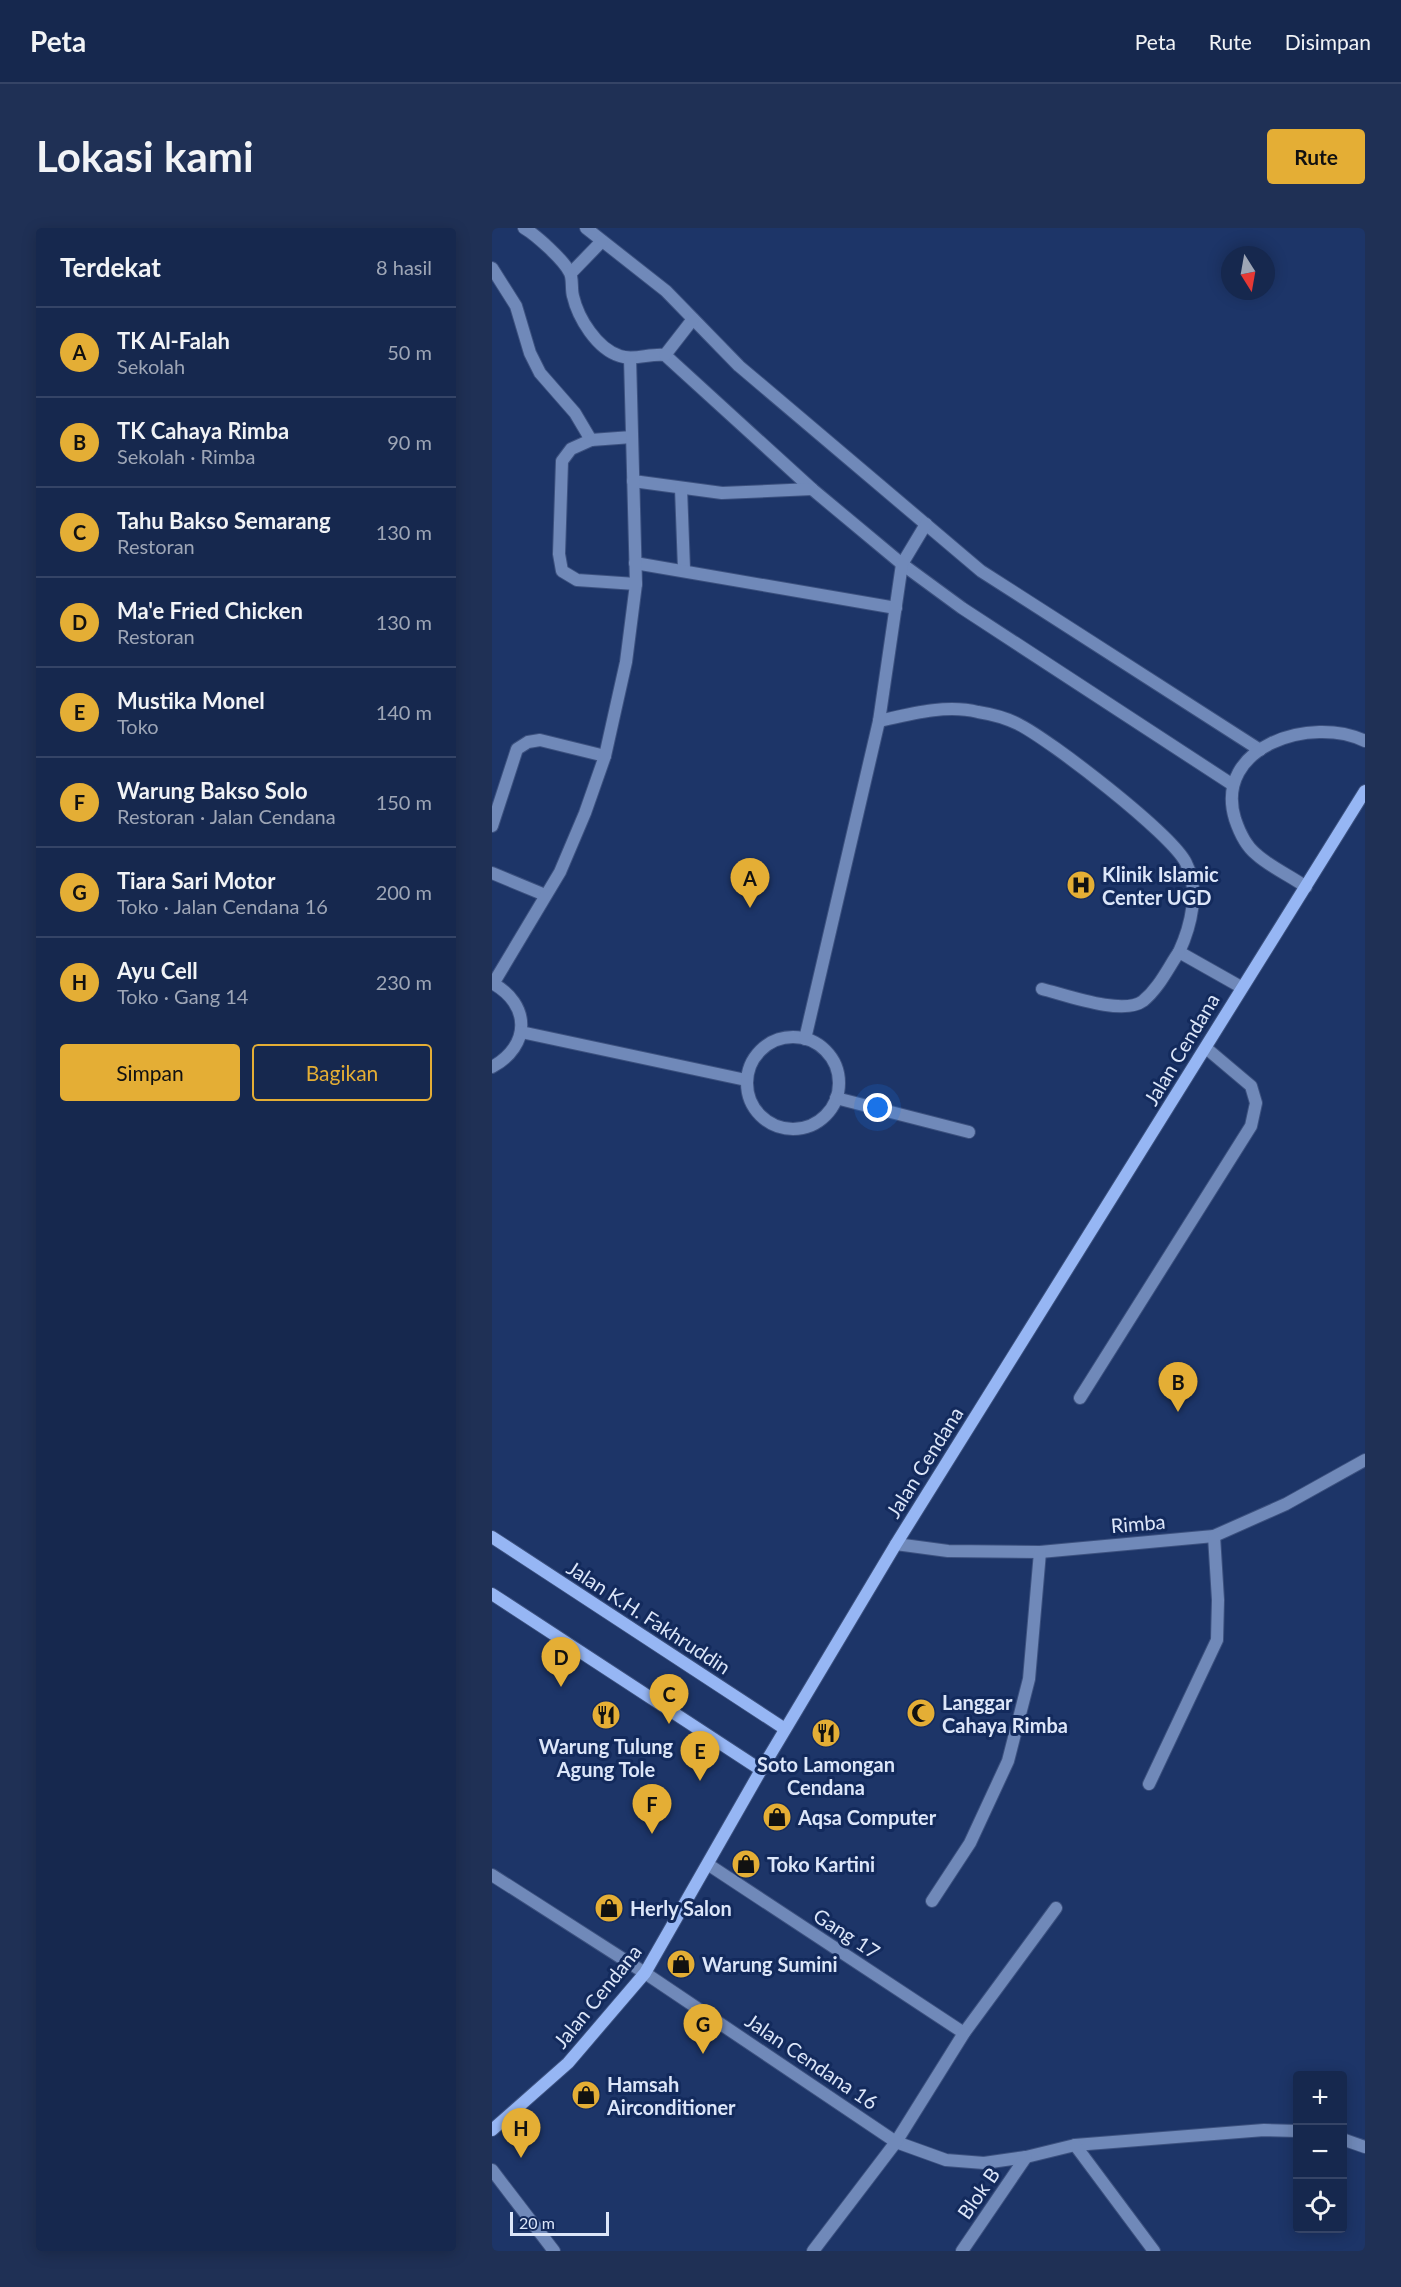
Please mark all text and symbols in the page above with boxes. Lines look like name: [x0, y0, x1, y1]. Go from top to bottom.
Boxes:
text: Peta: [30, 24, 86, 58]
text: Peta: [1135, 29, 1176, 54]
text: Rute: [1209, 29, 1252, 54]
text: Disimpan: [1285, 29, 1371, 54]
button: Rute: [1267, 129, 1365, 184]
text: Lokasi kami: [36, 131, 254, 181]
north arrow: [1221, 246, 1275, 300]
text: Terdekat: [60, 251, 161, 283]
text: 8 hasil: [376, 255, 432, 279]
text: TK Al-Falah: [117, 327, 230, 354]
text: A: [73, 340, 86, 364]
text: 50 m: [387, 340, 432, 364]
text: Sekolah: [117, 354, 185, 378]
text: TK Cahaya Rimba: [117, 417, 289, 444]
text: B: [73, 430, 86, 454]
text: 90 m: [387, 430, 432, 454]
text: Sekolah · Rimba: [117, 444, 255, 468]
text: Tahu Bakso Semarang: [117, 507, 331, 534]
text: C: [73, 520, 86, 544]
text: 130 m: [376, 520, 432, 544]
text: Restoran: [117, 534, 195, 558]
text: Ma'e Fried Chicken: [117, 597, 303, 624]
text: D: [72, 610, 87, 634]
text: 130 m: [376, 610, 432, 634]
text: Restoran: [117, 624, 195, 648]
text: Mustika Monel: [117, 687, 265, 714]
text: E: [74, 700, 85, 724]
text: 140 m: [376, 700, 432, 724]
text: Toko: [117, 714, 159, 738]
text: Warung Bakso Solo: [117, 777, 308, 804]
text: F: [74, 790, 85, 814]
text: 150 m: [376, 790, 432, 814]
text: Restoran · Jalan Cendana: [117, 804, 336, 828]
pin: A: [730, 858, 770, 908]
place label: Klinik Islamic Center UGD: [1102, 862, 1219, 909]
text: Tiara Sari Motor: [117, 867, 275, 894]
hospital icon: Klinik Islamic Center UGD: [1065, 869, 1097, 901]
text: G: [72, 880, 87, 904]
text: 200 m: [376, 880, 432, 904]
text: Toko · Jalan Cendana 16: [117, 894, 328, 918]
text: Ayu Cell: [117, 957, 198, 984]
text: H: [72, 970, 87, 994]
text: 230 m: [376, 970, 432, 994]
text: Toko · Gang 14: [117, 984, 248, 1008]
street label: Jalan Cendana: [1138, 989, 1224, 1109]
button: Simpan: [60, 1044, 240, 1101]
button: Bagikan: [252, 1044, 432, 1101]
your location: [863, 1093, 892, 1122]
pin: B: [1158, 1362, 1198, 1412]
street label: Jalan Cendana: [880, 1402, 968, 1522]
street label: Rimba: [1110, 1509, 1166, 1537]
street label: Jalan K.H. Fakhruddin: [563, 1555, 735, 1679]
pin: D: [542, 1638, 580, 1687]
pin: C: [650, 1674, 688, 1724]
place label: Langgar Cahaya Rimba: [942, 1690, 1068, 1737]
mosque icon: Langgar Cahaya Rimba: [905, 1697, 937, 1729]
restaurant icon: Warung Tulung Agung Tole: [590, 1699, 622, 1731]
restaurant icon: Soto Lamongan Cendana: [810, 1717, 842, 1749]
pin: E: [680, 1732, 720, 1781]
place label: Warung Tulung Agung Tole: [539, 1734, 674, 1781]
place label: Soto Lamongan Cendana: [757, 1752, 895, 1799]
pin: F: [632, 1784, 672, 1834]
shop icon: Aqsa Computer: [761, 1801, 793, 1833]
place label: Aqsa Computer: [797, 1805, 937, 1829]
shop icon: Toko Kartini: [730, 1848, 762, 1880]
place label: Toko Kartini: [767, 1852, 875, 1876]
shop icon: Herly Salon: [593, 1892, 625, 1924]
place label: Herly Salon: [630, 1896, 732, 1920]
street label: Gang 17: [809, 1903, 885, 1963]
street label: Jalan Cendana: [548, 1939, 646, 2053]
shop icon: Warung Sumini: [665, 1948, 697, 1980]
place label: Warung Sumini: [702, 1952, 838, 1976]
pin: G: [684, 2004, 722, 2054]
street label: Jalan Cendana 16: [741, 2008, 883, 2114]
map controls: [1293, 2071, 1347, 2233]
button: +: [1293, 2071, 1347, 2125]
place label: Hamsah Airconditioner: [606, 2072, 736, 2119]
shop icon: Hamsah Airconditioner: [570, 2079, 602, 2111]
pin: H: [501, 2108, 540, 2158]
button: −: [1293, 2125, 1347, 2179]
street label: Blok B: [952, 2163, 1004, 2223]
button: locate: [1293, 2179, 1347, 2233]
scale bar: [510, 2209, 609, 2236]
text: 20 m: [519, 2213, 555, 2232]

